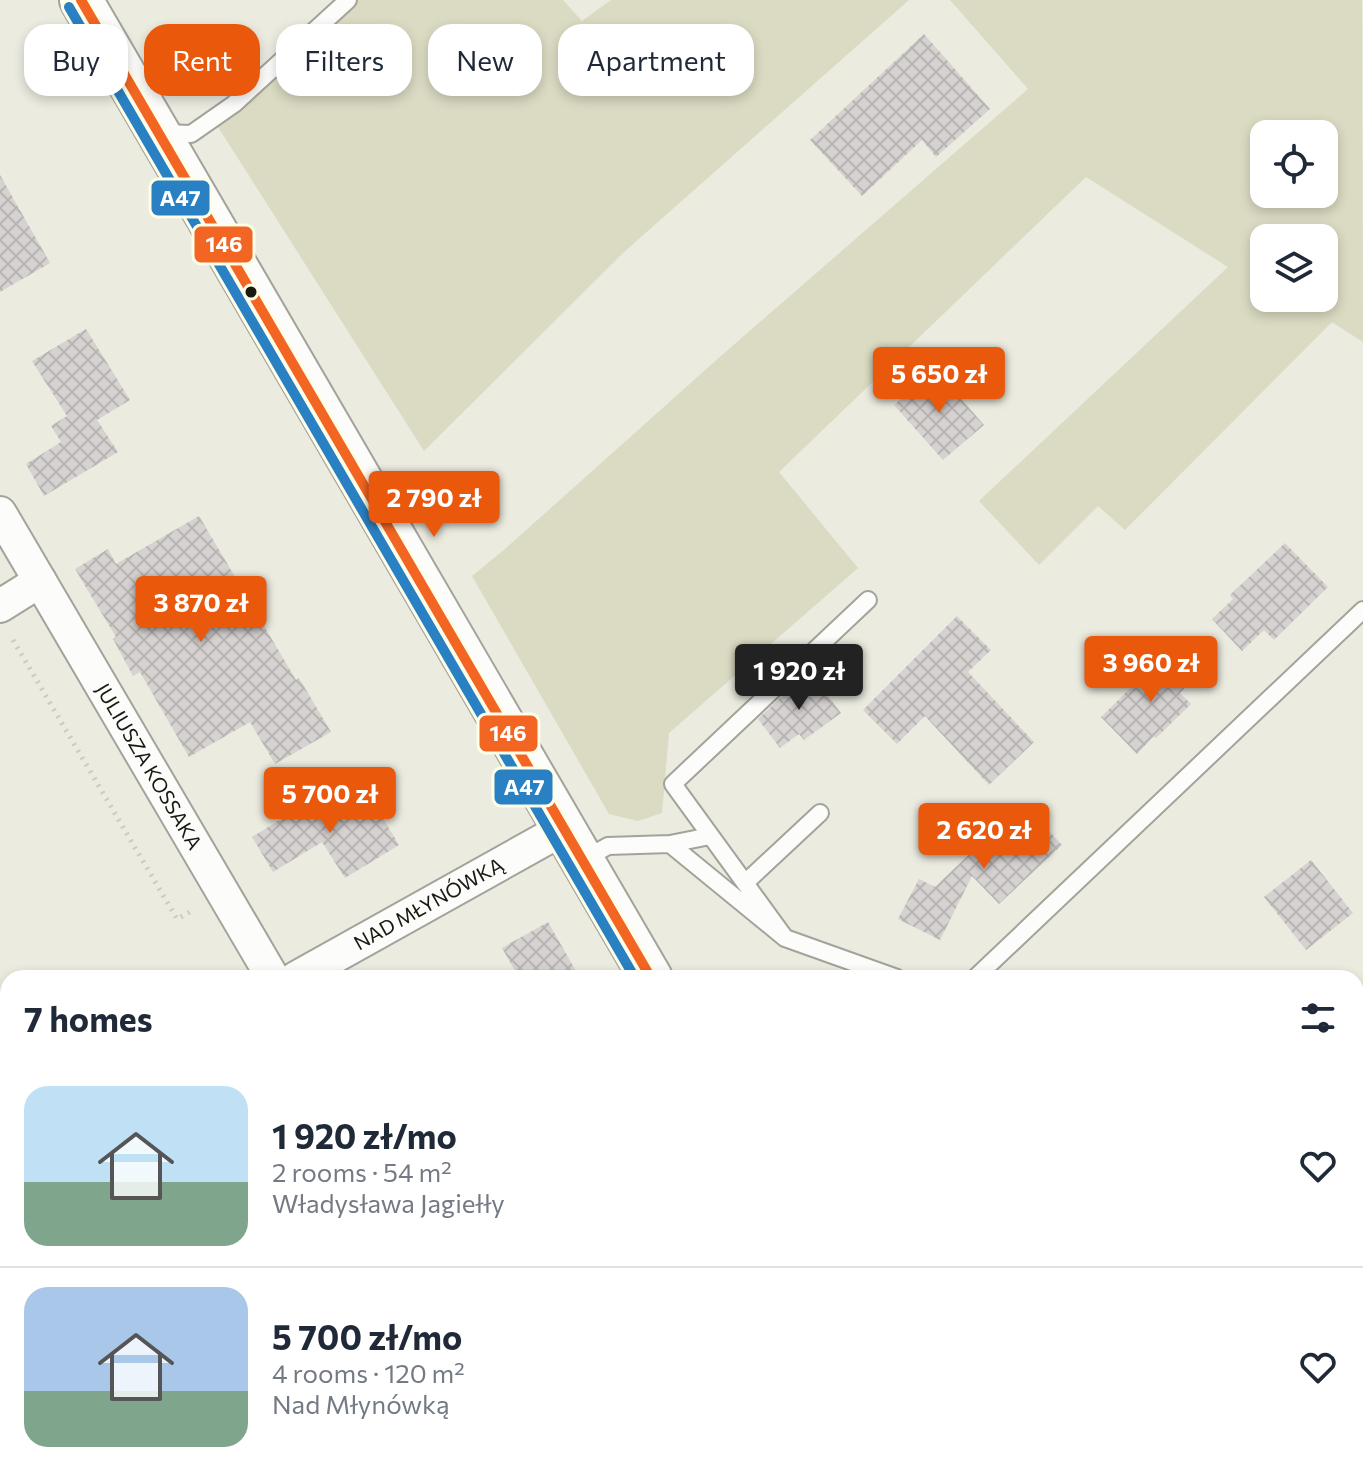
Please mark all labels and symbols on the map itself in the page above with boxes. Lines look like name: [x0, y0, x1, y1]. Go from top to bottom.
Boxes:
line badge: A47: [150, 179, 211, 217]
text: A47: [160, 184, 200, 211]
line badge: 146: [193, 225, 254, 264]
text: 146: [205, 230, 243, 257]
unlabelled marker: [243, 284, 259, 300]
pin: 5 650 zł: [856, 347, 1022, 415]
pin: 2 790 zł: [351, 471, 517, 539]
pin: 3 870 zł: [118, 576, 284, 644]
pin: 3 960 zł: [1068, 636, 1234, 704]
pin: 1 920 zł: [716, 644, 882, 712]
street label: JULIUSZA KOSSAKA: [92, 679, 208, 854]
line badge: 146: [478, 714, 539, 753]
text: 146: [489, 719, 527, 746]
pin: 5 700 zł: [247, 767, 413, 835]
line badge: A47: [493, 768, 554, 806]
text: A47: [504, 773, 544, 800]
pin: 2 620 zł: [901, 803, 1067, 871]
street label: NAD MŁYNÓWKĄ: [349, 852, 508, 954]

